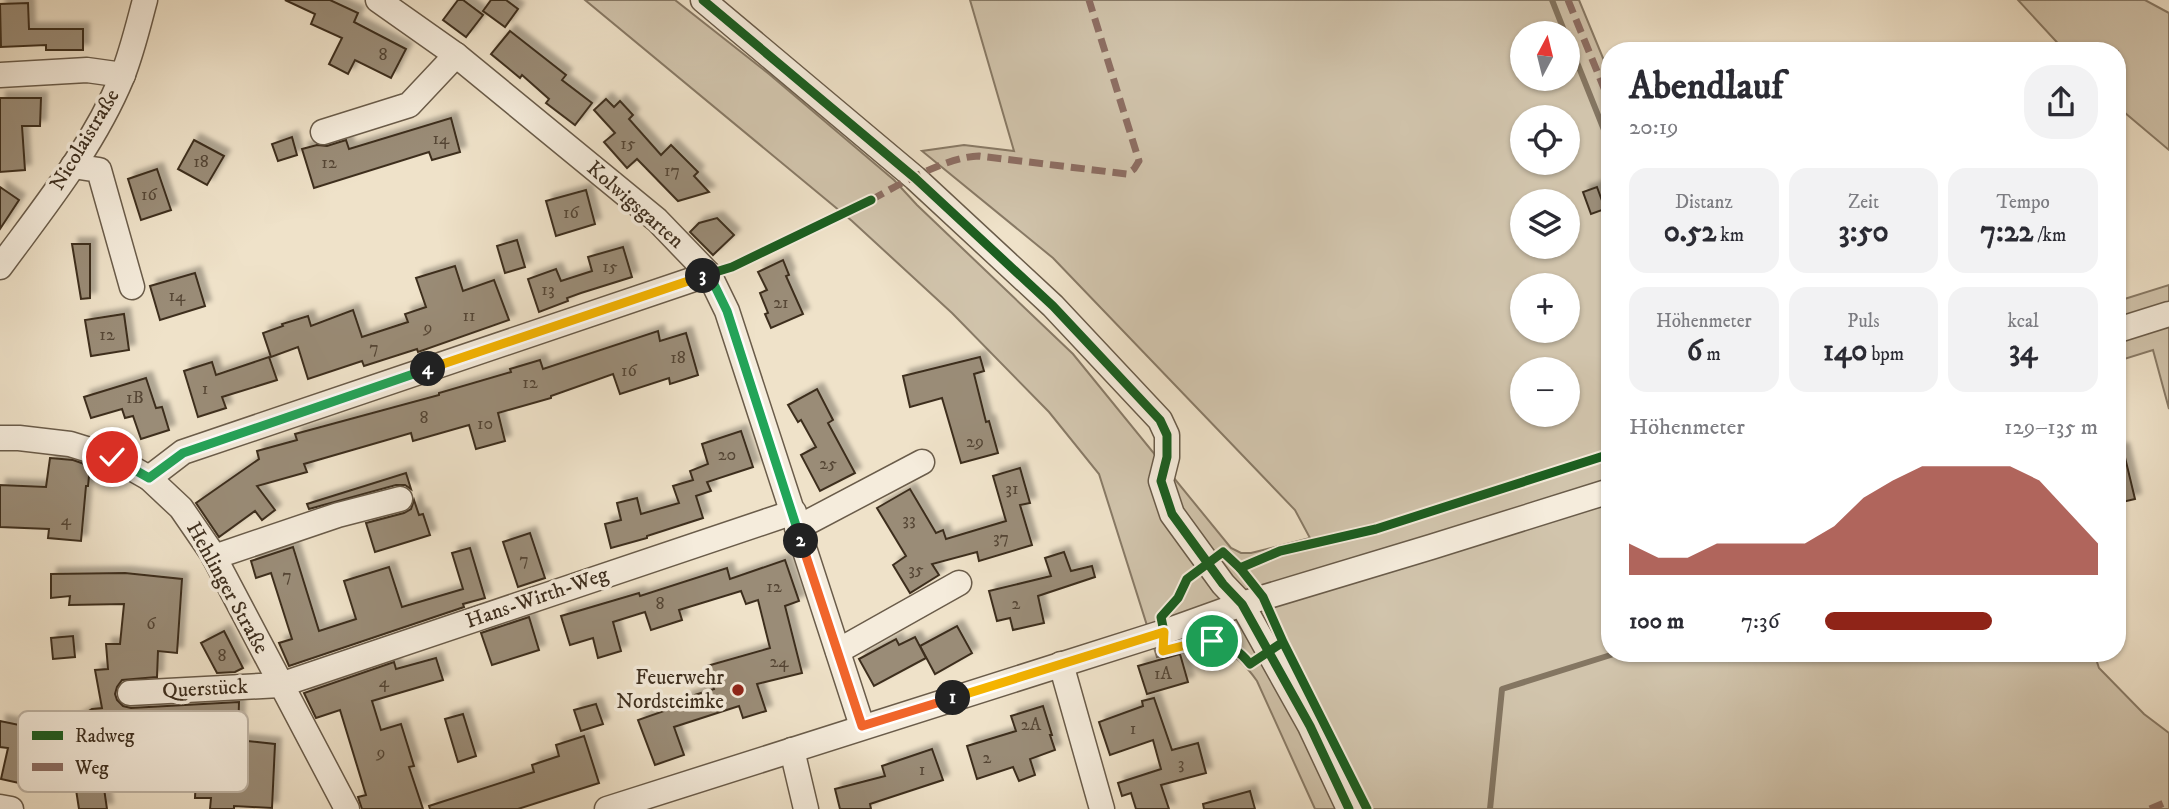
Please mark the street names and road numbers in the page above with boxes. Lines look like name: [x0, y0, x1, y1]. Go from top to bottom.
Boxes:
street label: Nicolaistraße: [45, 84, 126, 195]
street label: Kolwigsgarten: [581, 156, 689, 254]
street label: Hehlinger Straße: [180, 517, 274, 659]
street label: Hans-Wirth-Weg: [462, 561, 612, 635]
street label: Querstück: [162, 674, 249, 704]

